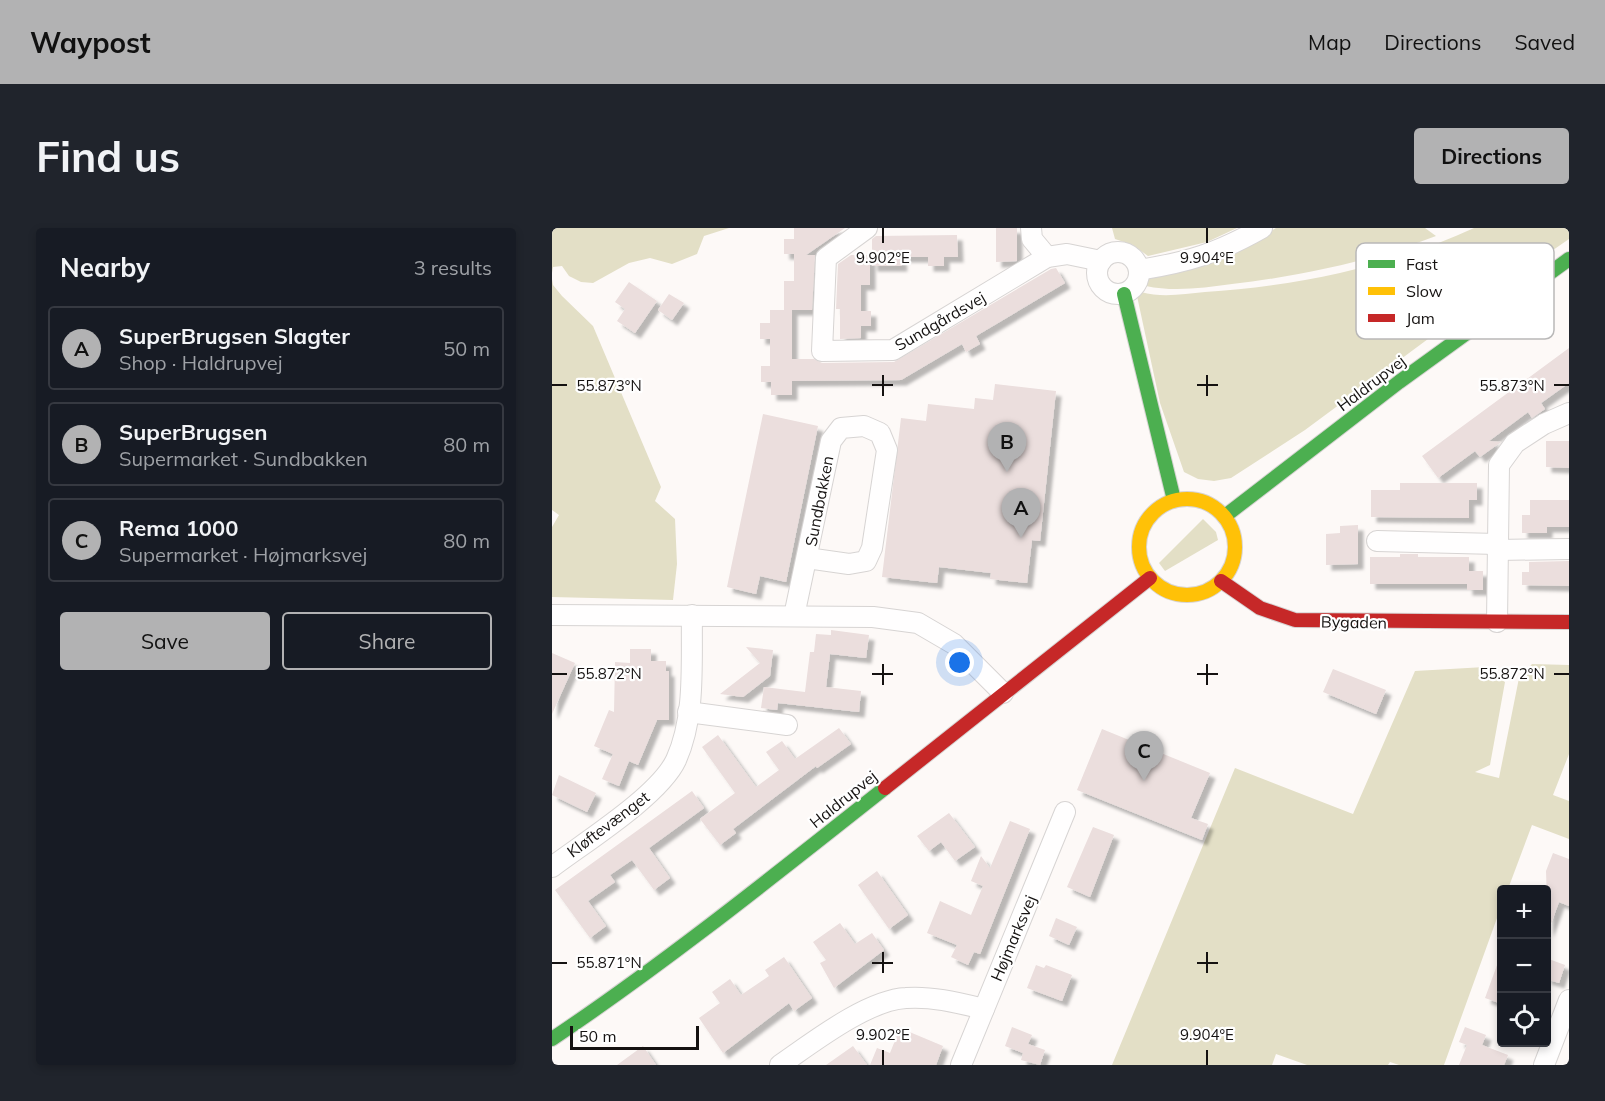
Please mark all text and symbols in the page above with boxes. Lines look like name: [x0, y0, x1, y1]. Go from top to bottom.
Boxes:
text: Waypost: [30, 25, 151, 60]
text: Map: [1308, 29, 1351, 55]
text: Directions: [1384, 29, 1481, 55]
text: Saved: [1514, 29, 1575, 55]
button: Directions: [1414, 128, 1569, 184]
text: Find us: [36, 130, 180, 183]
legend: [1356, 243, 1554, 339]
text: 9.902°E: [856, 248, 910, 267]
text: 9.904°E: [1180, 248, 1234, 267]
text: Nearby: [60, 251, 150, 284]
text: Fast: [1406, 254, 1438, 274]
text: 3 results: [414, 255, 492, 280]
text: Slow: [1406, 281, 1443, 301]
street label: Sundgårdsvej: [891, 287, 989, 355]
text: Jam: [1406, 308, 1435, 328]
text: SuperBrugsen Slagter: [119, 322, 350, 350]
text: A: [74, 336, 89, 361]
text: 50 m: [443, 336, 490, 361]
text: Shop · Haldrupvej: [119, 350, 283, 375]
street label: Haldrupvej: [1333, 351, 1409, 415]
text: 55.873°N: [576, 376, 642, 395]
text: 55.873°N: [1479, 376, 1545, 395]
text: SuperBrugsen: [119, 418, 268, 446]
pin: B: [988, 422, 1026, 472]
text: B: [75, 432, 88, 457]
text: 80 m: [443, 432, 490, 457]
text: Supermarket · Sundbakken: [119, 446, 368, 471]
street label: Sundbakken: [800, 454, 838, 548]
pin: A: [1002, 488, 1040, 538]
text: Rema 1000: [119, 514, 238, 542]
text: C: [75, 528, 88, 553]
text: 80 m: [443, 528, 490, 553]
text: Supermarket · Højmarksvej: [119, 542, 367, 567]
street label: Bygaden: [1321, 611, 1387, 633]
button: Save: [60, 612, 270, 670]
button: Share: [282, 612, 492, 670]
your location: [945, 648, 974, 677]
text: 55.872°N: [576, 664, 642, 683]
text: 55.872°N: [1479, 664, 1545, 683]
pin: C: [1124, 732, 1164, 781]
street label: Haldrupvej: [805, 766, 881, 832]
street label: Kløftevænget: [563, 786, 653, 861]
map controls: [1497, 885, 1551, 1047]
button: +: [1497, 885, 1551, 939]
street label: Højmarksvej: [986, 892, 1040, 984]
button: −: [1497, 939, 1551, 993]
text: 55.871°N: [576, 953, 642, 972]
button: locate: [1497, 993, 1551, 1047]
scale bar: [570, 1023, 699, 1050]
text: 9.902°E: [856, 1025, 910, 1044]
text: 9.904°E: [1180, 1025, 1234, 1044]
text: 50 m: [579, 1026, 616, 1046]

